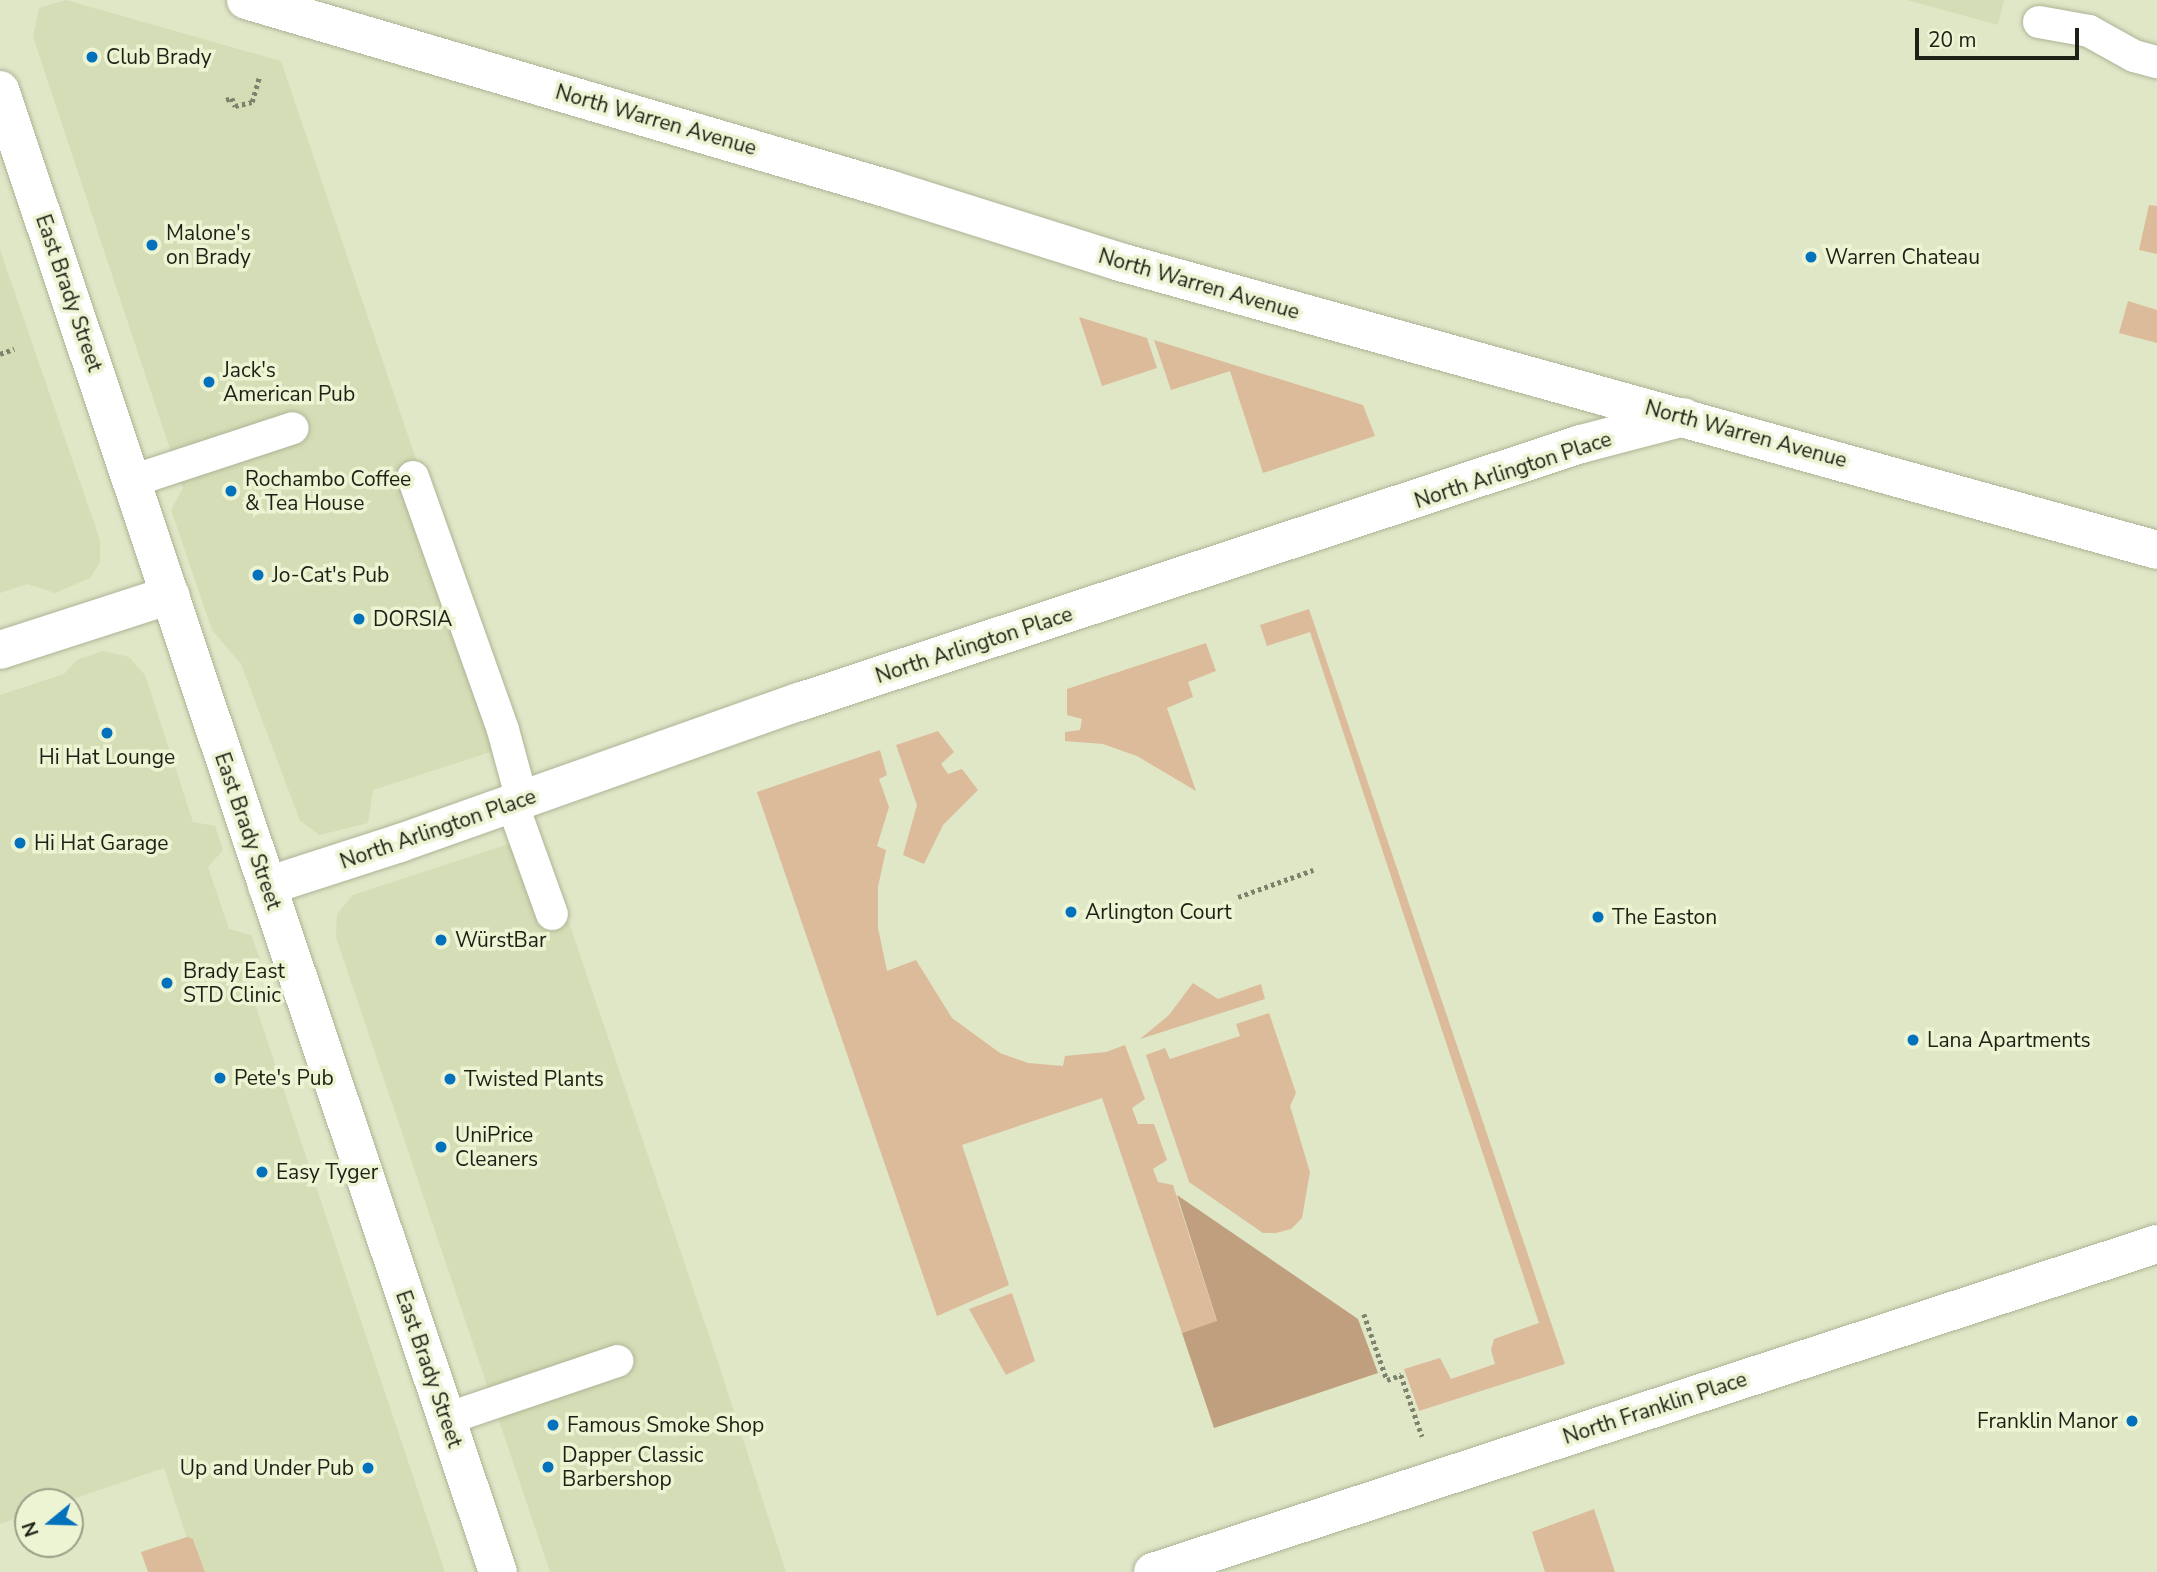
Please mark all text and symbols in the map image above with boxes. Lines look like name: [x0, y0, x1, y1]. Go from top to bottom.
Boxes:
scale bar: [1919, 14, 2084, 58]
text: 20 m: [1928, 26, 1977, 54]
place label: Club Brady: [106, 44, 212, 70]
marker: Club Brady: [84, 49, 100, 65]
street label: North Warren Avenue: [553, 79, 759, 161]
street label: East Brady Street: [30, 211, 108, 375]
place label: Malone's on Brady: [166, 220, 251, 270]
marker: Malone's on Brady: [144, 237, 160, 253]
street label: North Warren Avenue: [1096, 243, 1302, 325]
place label: Warren Chateau: [1825, 244, 1980, 270]
marker: Warren Chateau: [1803, 249, 1819, 265]
place label: Jack's American Pub: [223, 357, 355, 407]
marker: Jack's American Pub: [201, 374, 217, 390]
street label: North Warren Avenue: [1642, 395, 1850, 473]
street label: North Arlington Place: [1411, 426, 1615, 514]
place label: Rochambo Coffee & Tea House: [245, 466, 411, 516]
marker: Rochambo Coffee & Tea House: [223, 483, 239, 499]
place label: Jo-Cat's Pub: [272, 562, 389, 588]
marker: Jo-Cat's Pub: [250, 567, 266, 583]
street label: North Arlington Place: [872, 601, 1076, 689]
place label: DORSIA: [373, 606, 452, 632]
marker: DORSIA: [351, 611, 367, 627]
marker: Hi Hat Lounge: [99, 725, 115, 741]
place label: Hi Hat Lounge: [39, 744, 175, 770]
street label: East Brady Street: [209, 749, 287, 913]
street label: North Arlington Place: [337, 784, 539, 874]
place label: Hi Hat Garage: [34, 830, 169, 856]
marker: Hi Hat Garage: [12, 835, 28, 851]
place label: Arlington Court: [1085, 899, 1232, 925]
marker: Arlington Court: [1063, 904, 1079, 920]
place label: The Easton: [1612, 904, 1717, 930]
marker: The Easton: [1590, 909, 1606, 925]
place label: WürstBar: [455, 927, 546, 953]
marker: WürstBar: [433, 932, 449, 948]
place label: Brady East STD Clinic: [183, 958, 285, 1008]
marker: Brady East STD Clinic: [157, 973, 177, 993]
place label: Lana Apartments: [1927, 1027, 2091, 1053]
marker: Lana Apartments: [1905, 1032, 1921, 1048]
place label: Pete's Pub: [234, 1065, 334, 1091]
place label: Twisted Plants: [464, 1066, 604, 1092]
marker: Pete's Pub: [212, 1070, 228, 1086]
marker: Twisted Plants: [442, 1071, 458, 1087]
place label: UniPrice Cleaners: [455, 1122, 538, 1172]
marker: UniPrice Cleaners: [433, 1139, 449, 1155]
place label: Easy Tyger: [276, 1159, 378, 1185]
marker: Easy Tyger: [254, 1164, 270, 1180]
street label: East Brady Street: [390, 1287, 468, 1451]
street label: North Franklin Place: [1560, 1366, 1750, 1450]
place label: Franklin Manor: [1977, 1408, 2118, 1434]
place label: Famous Smoke Shop: [567, 1412, 764, 1438]
marker: Franklin Manor: [2124, 1413, 2140, 1429]
marker: Famous Smoke Shop: [545, 1417, 561, 1433]
place label: Dapper Classic Barbershop: [562, 1442, 704, 1492]
place label: Up and Under Pub: [180, 1455, 354, 1481]
marker: Dapper Classic Barbershop: [540, 1459, 556, 1475]
marker: Up and Under Pub: [360, 1460, 376, 1476]
north arrow: [14, 1488, 84, 1558]
text: N: [16, 1518, 46, 1540]

